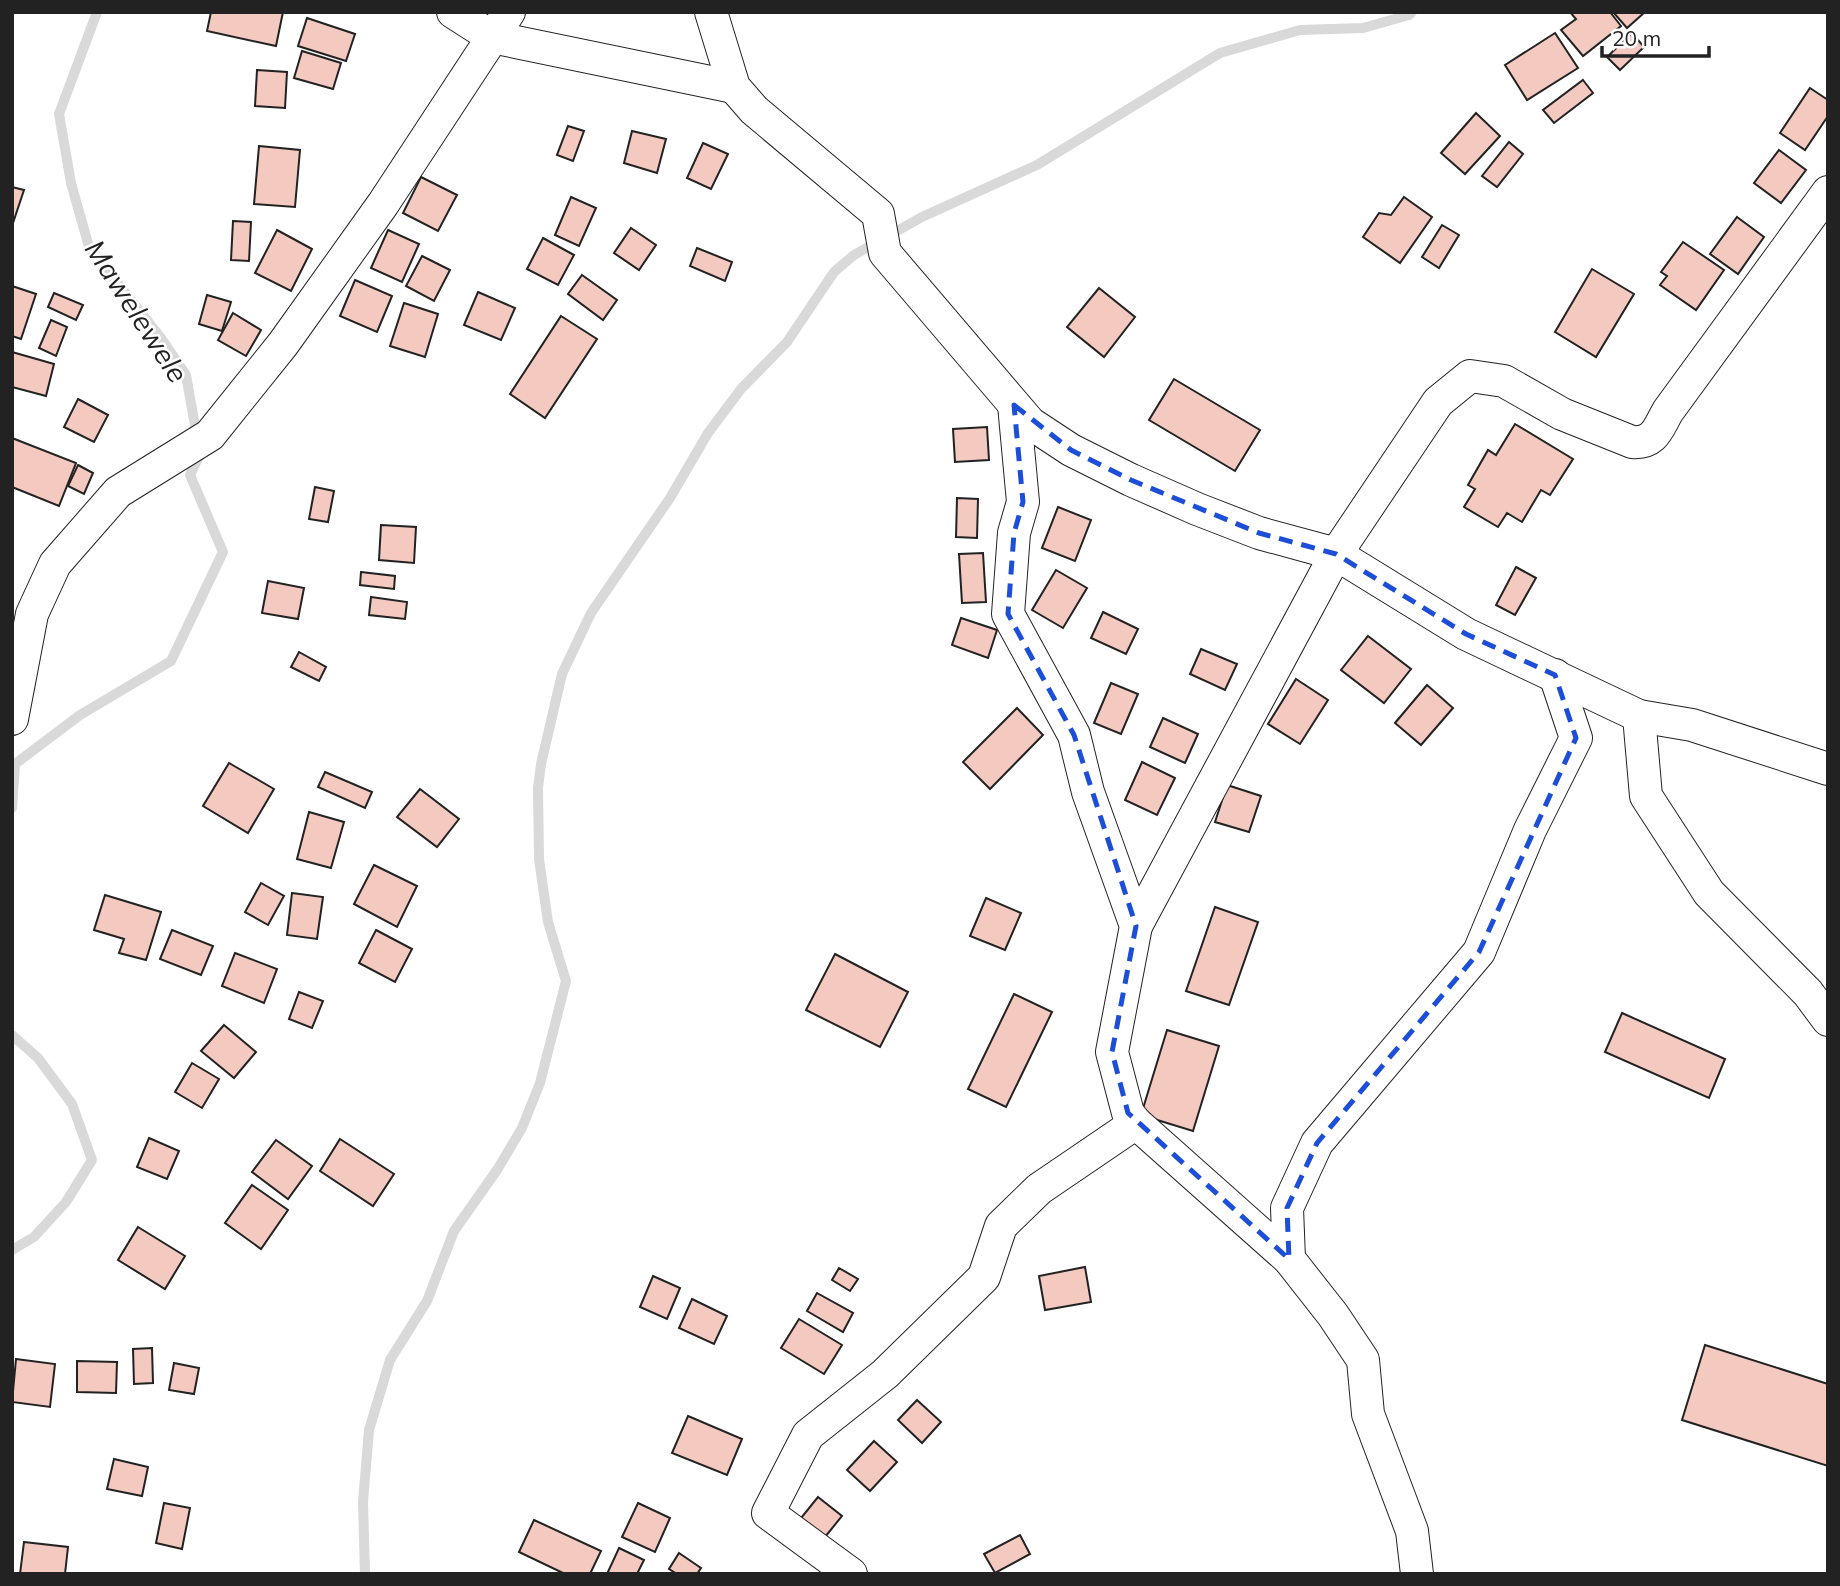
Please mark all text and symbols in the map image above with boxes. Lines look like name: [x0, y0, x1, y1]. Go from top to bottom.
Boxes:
scale bar: [1602, 14, 1709, 58]
text: 20 m: [1612, 25, 1661, 51]
water label: Mawelewele: [78, 233, 196, 389]

